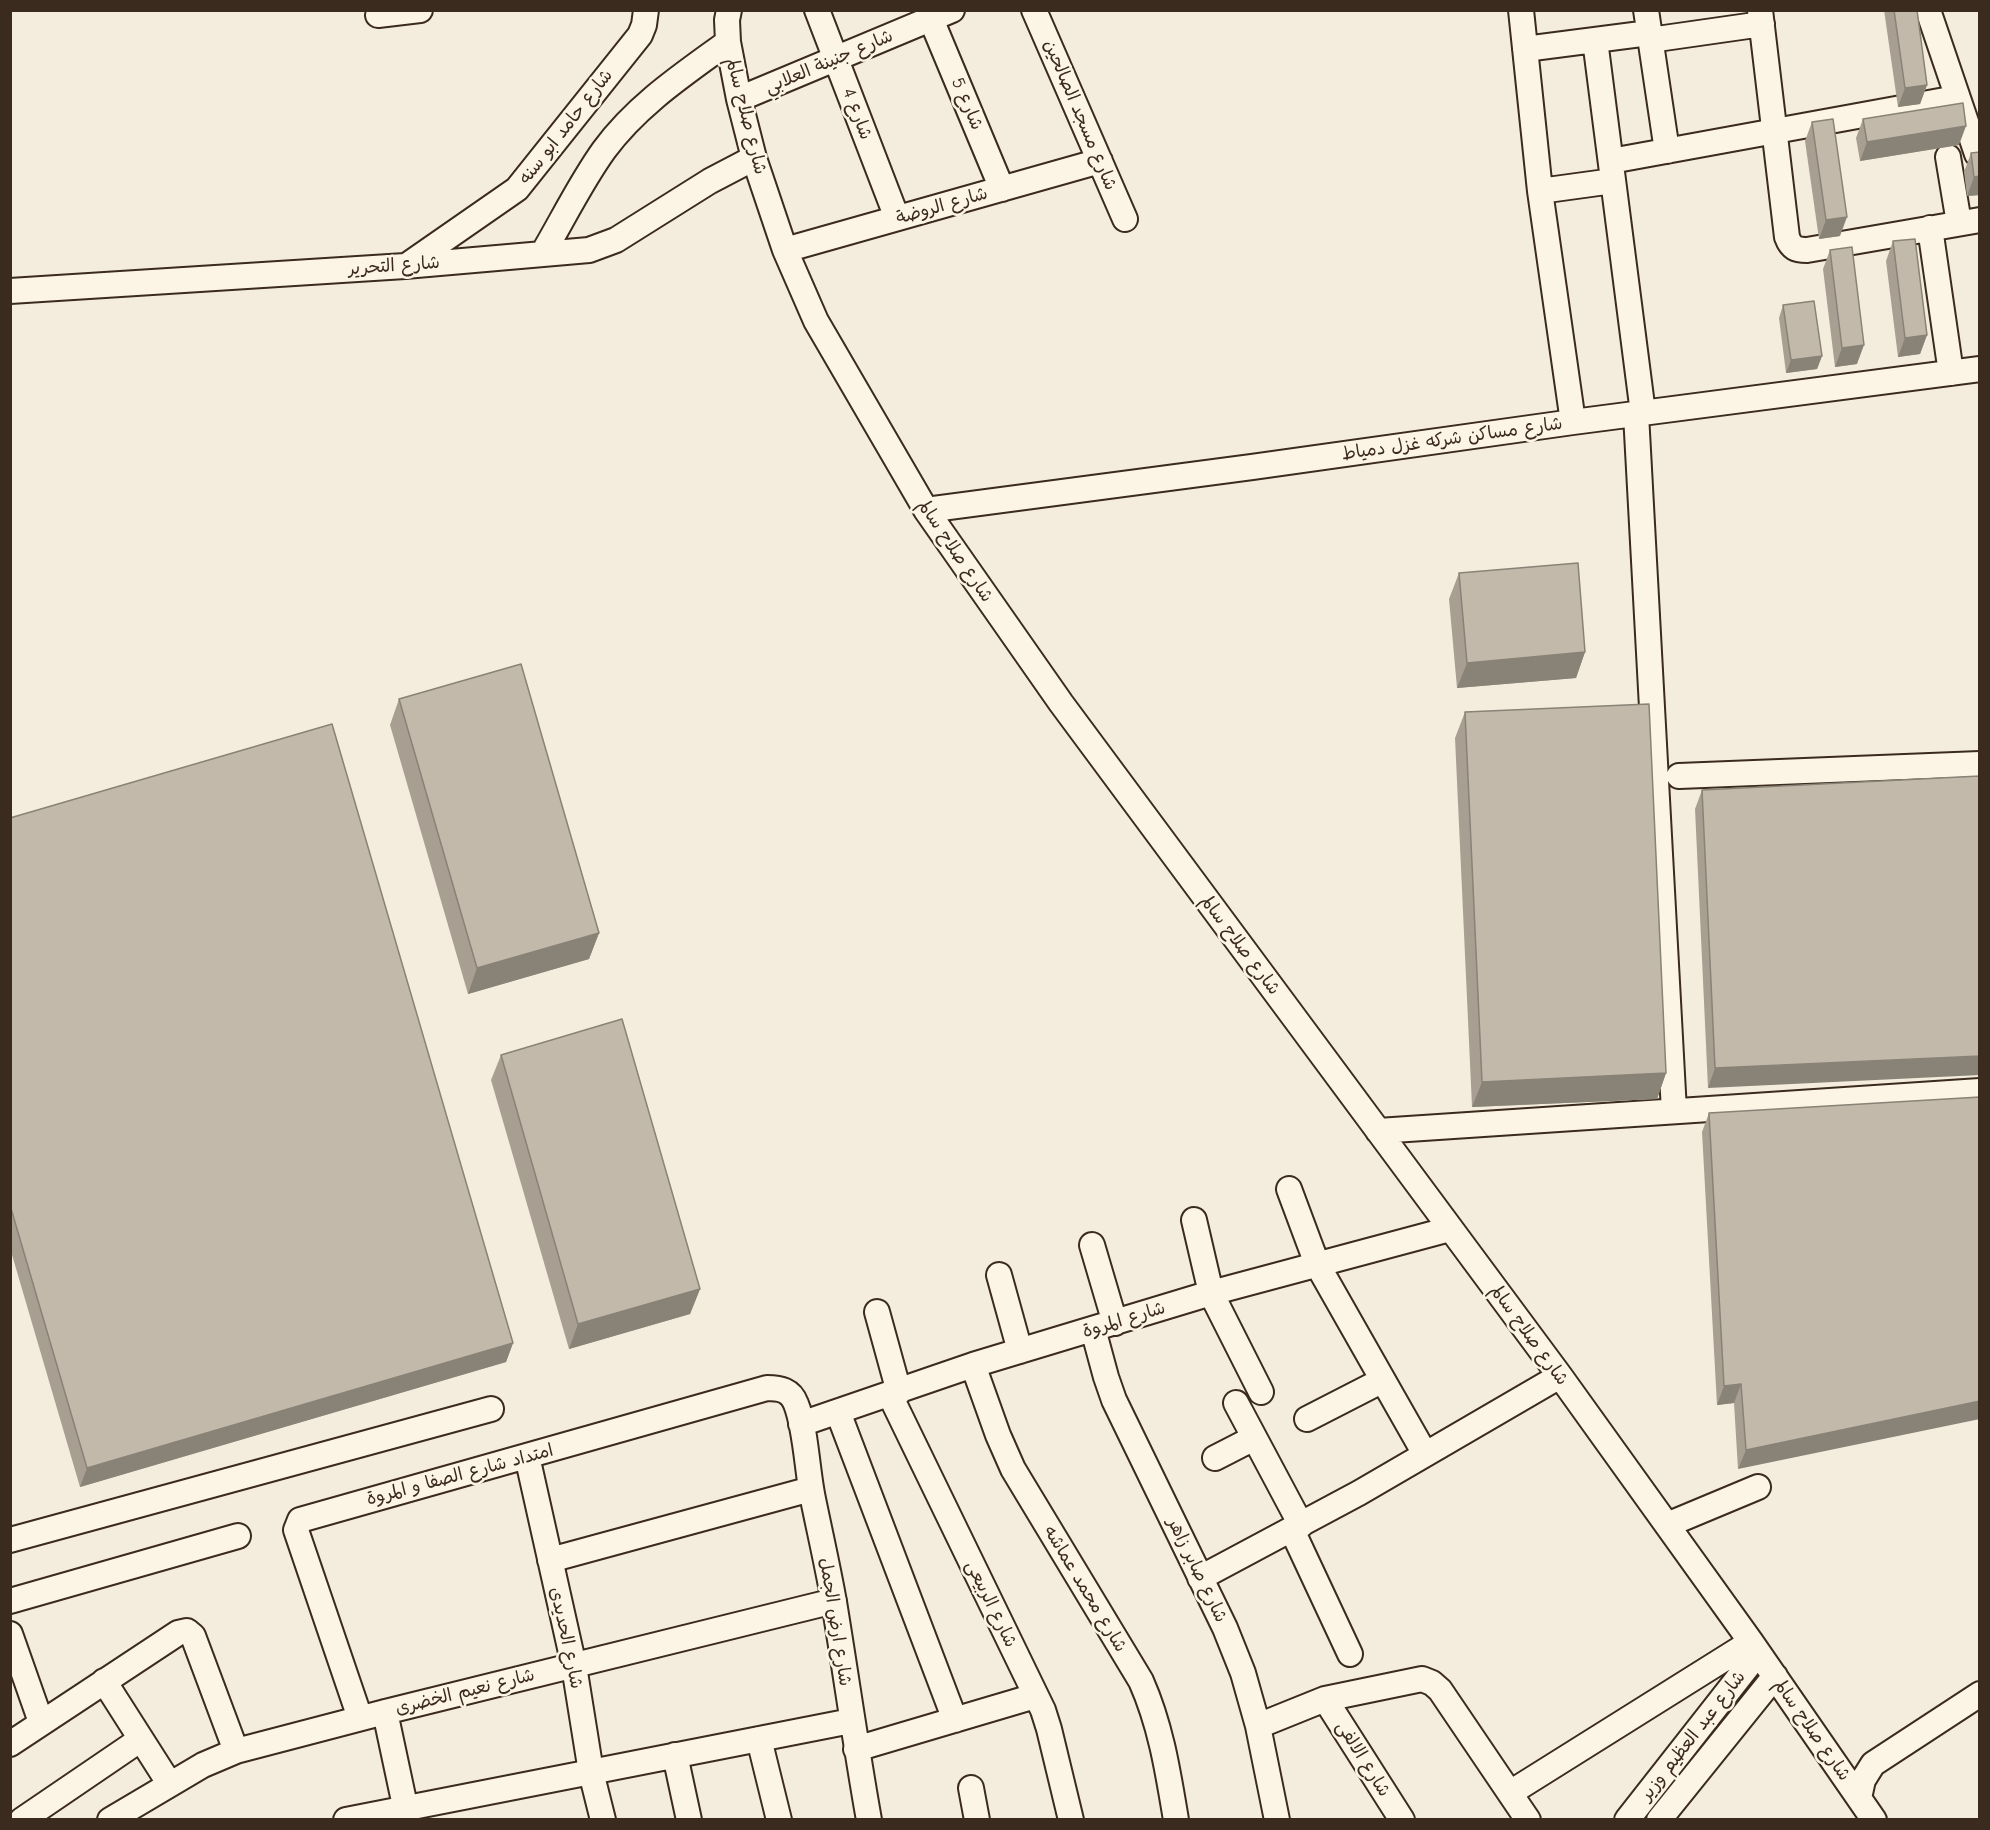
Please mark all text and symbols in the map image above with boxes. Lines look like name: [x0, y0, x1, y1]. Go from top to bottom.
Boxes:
street label: شارع جنينة العلابي: [762, 25, 896, 99]
street label: شارع مسجد الصالحين: [1039, 37, 1121, 193]
street label: شارع صلاح سالم: [721, 55, 771, 177]
street label: شارع حامد ابو سنه: [514, 65, 618, 189]
street label: شارع 5: [946, 75, 988, 133]
street label: شارع 4: [837, 85, 877, 143]
street label: شارع الروضة: [894, 183, 990, 229]
street label: شارع التحرير: [348, 252, 440, 280]
street label: شارع مساكن شركه غزل دمياط: [1340, 413, 1564, 465]
street label: شارع صلاح سالم: [913, 495, 997, 607]
street label: شارع صلاح سالم: [1195, 891, 1285, 999]
street label: شارع صلاح سالم: [1485, 1280, 1573, 1390]
street label: شارع المروة: [1080, 1297, 1168, 1343]
street label: امتداد شارع الصفا و المروة: [364, 1440, 556, 1510]
street label: شارع صابر زاهر: [1162, 1514, 1232, 1626]
street label: شارع محمد عماشه: [1039, 1522, 1131, 1656]
street label: شارع ارض الجمل: [814, 1556, 856, 1688]
street label: شارع الربيعى: [961, 1557, 1021, 1651]
street label: شارع الحديدى: [545, 1585, 587, 1691]
street label: شارع نعيم الخضرى: [393, 1664, 537, 1720]
street label: شارع عبد العظيم وزير: [1636, 1667, 1750, 1805]
street label: شارع صلاح سالم: [1769, 1675, 1855, 1785]
street label: شارع الالفى: [1331, 1717, 1395, 1801]

